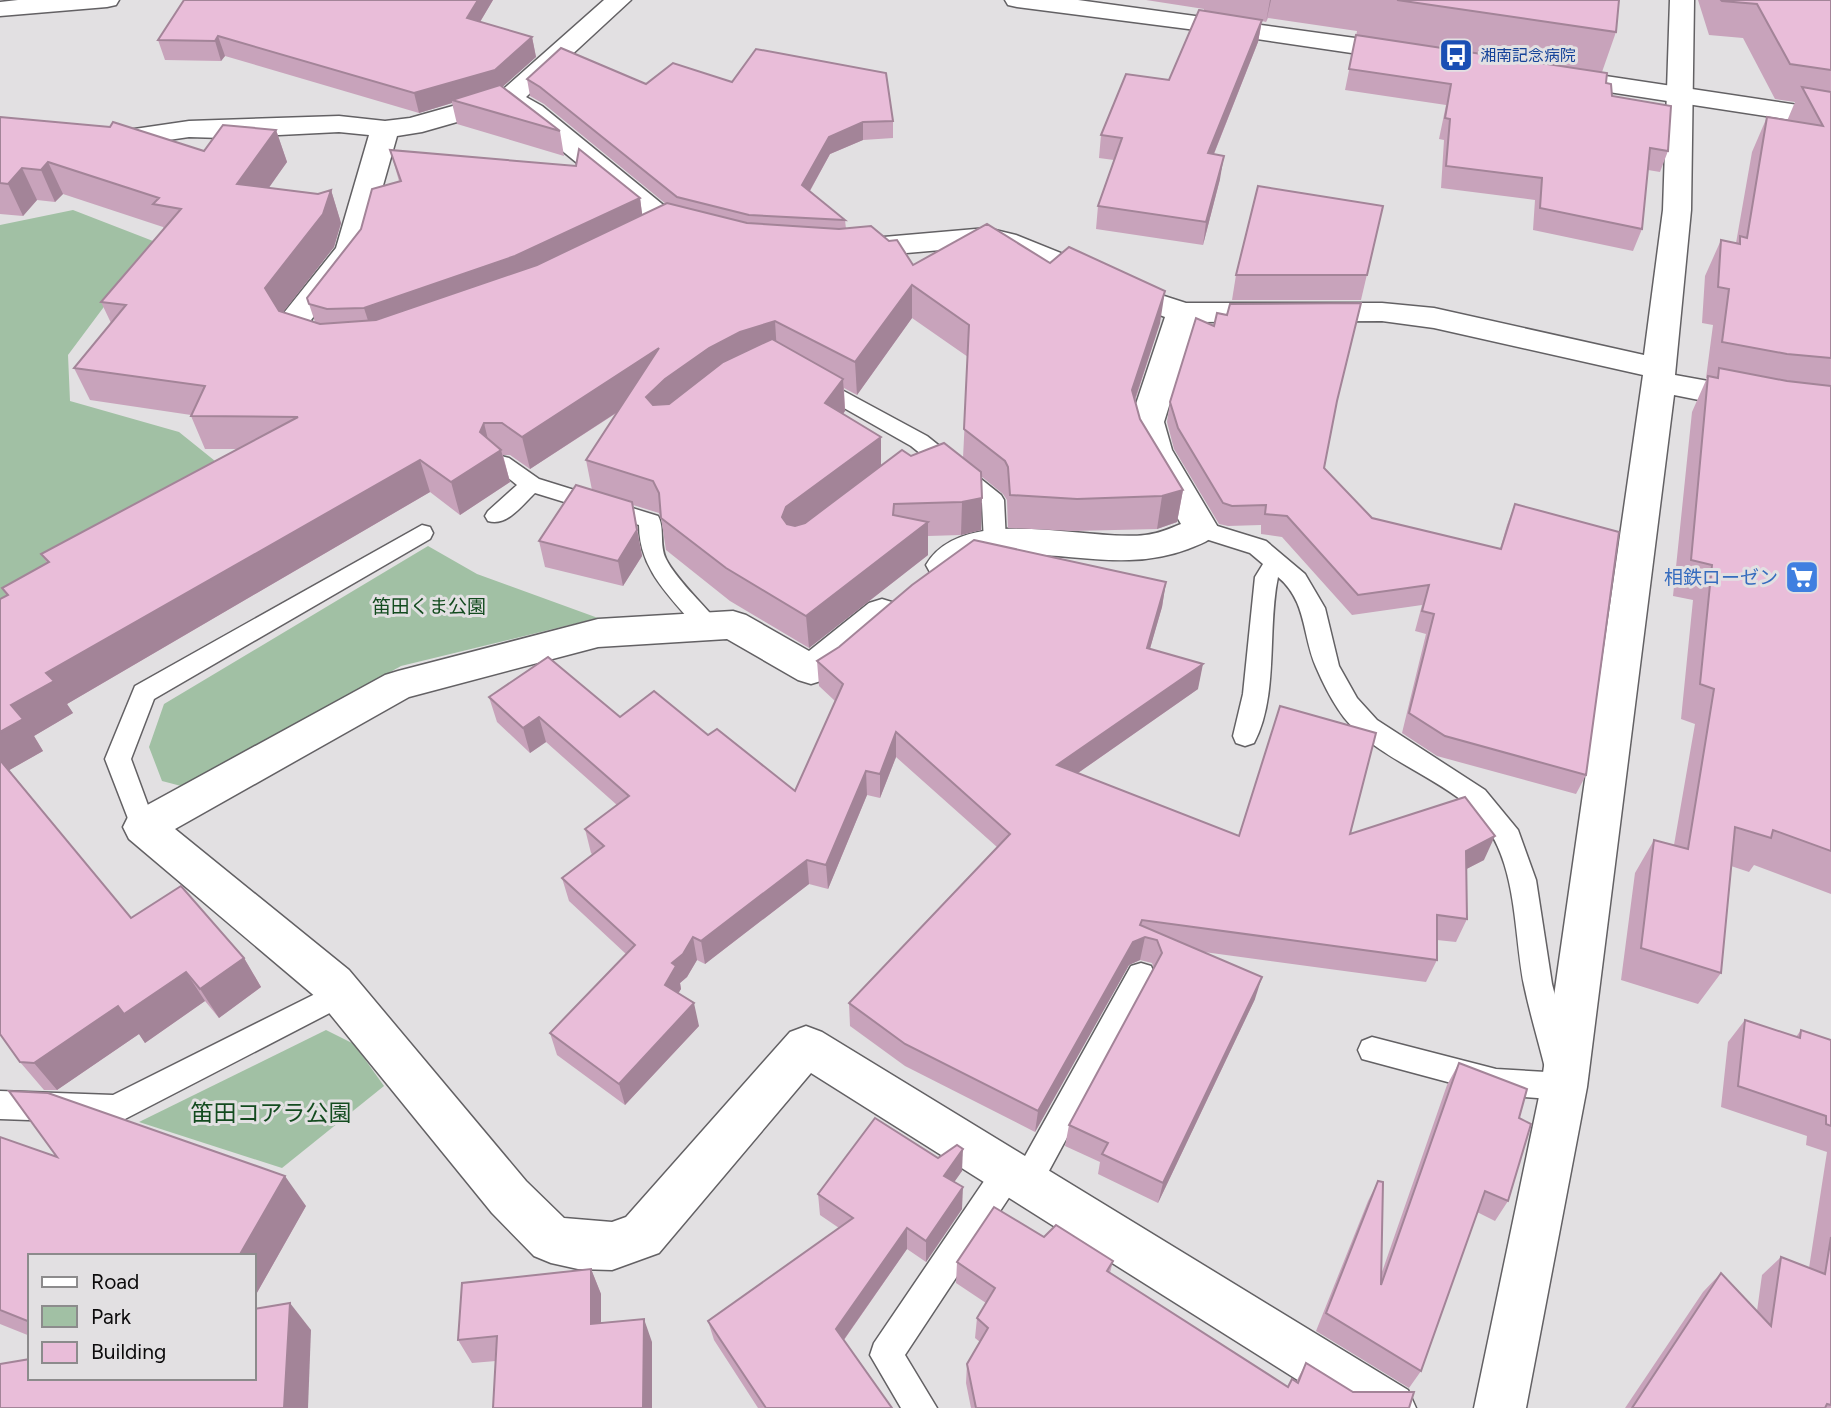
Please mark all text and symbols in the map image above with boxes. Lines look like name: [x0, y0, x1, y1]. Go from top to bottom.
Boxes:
bus stop icon: 湘南記念病院: [1437, 36, 1475, 74]
place label: 湘南記念病院: [1480, 46, 1576, 65]
supermarket icon: 相鉄ローゼン: [1783, 558, 1821, 596]
place label: 相鉄ローゼン: [1664, 566, 1778, 589]
park label: 笛田くま公園: [372, 595, 486, 618]
park label: 笛田コアラ公園: [191, 1099, 352, 1127]
legend: [28, 1254, 256, 1380]
text: Road: [91, 1269, 139, 1294]
text: Park: [91, 1304, 132, 1329]
text: Building: [91, 1339, 166, 1364]

